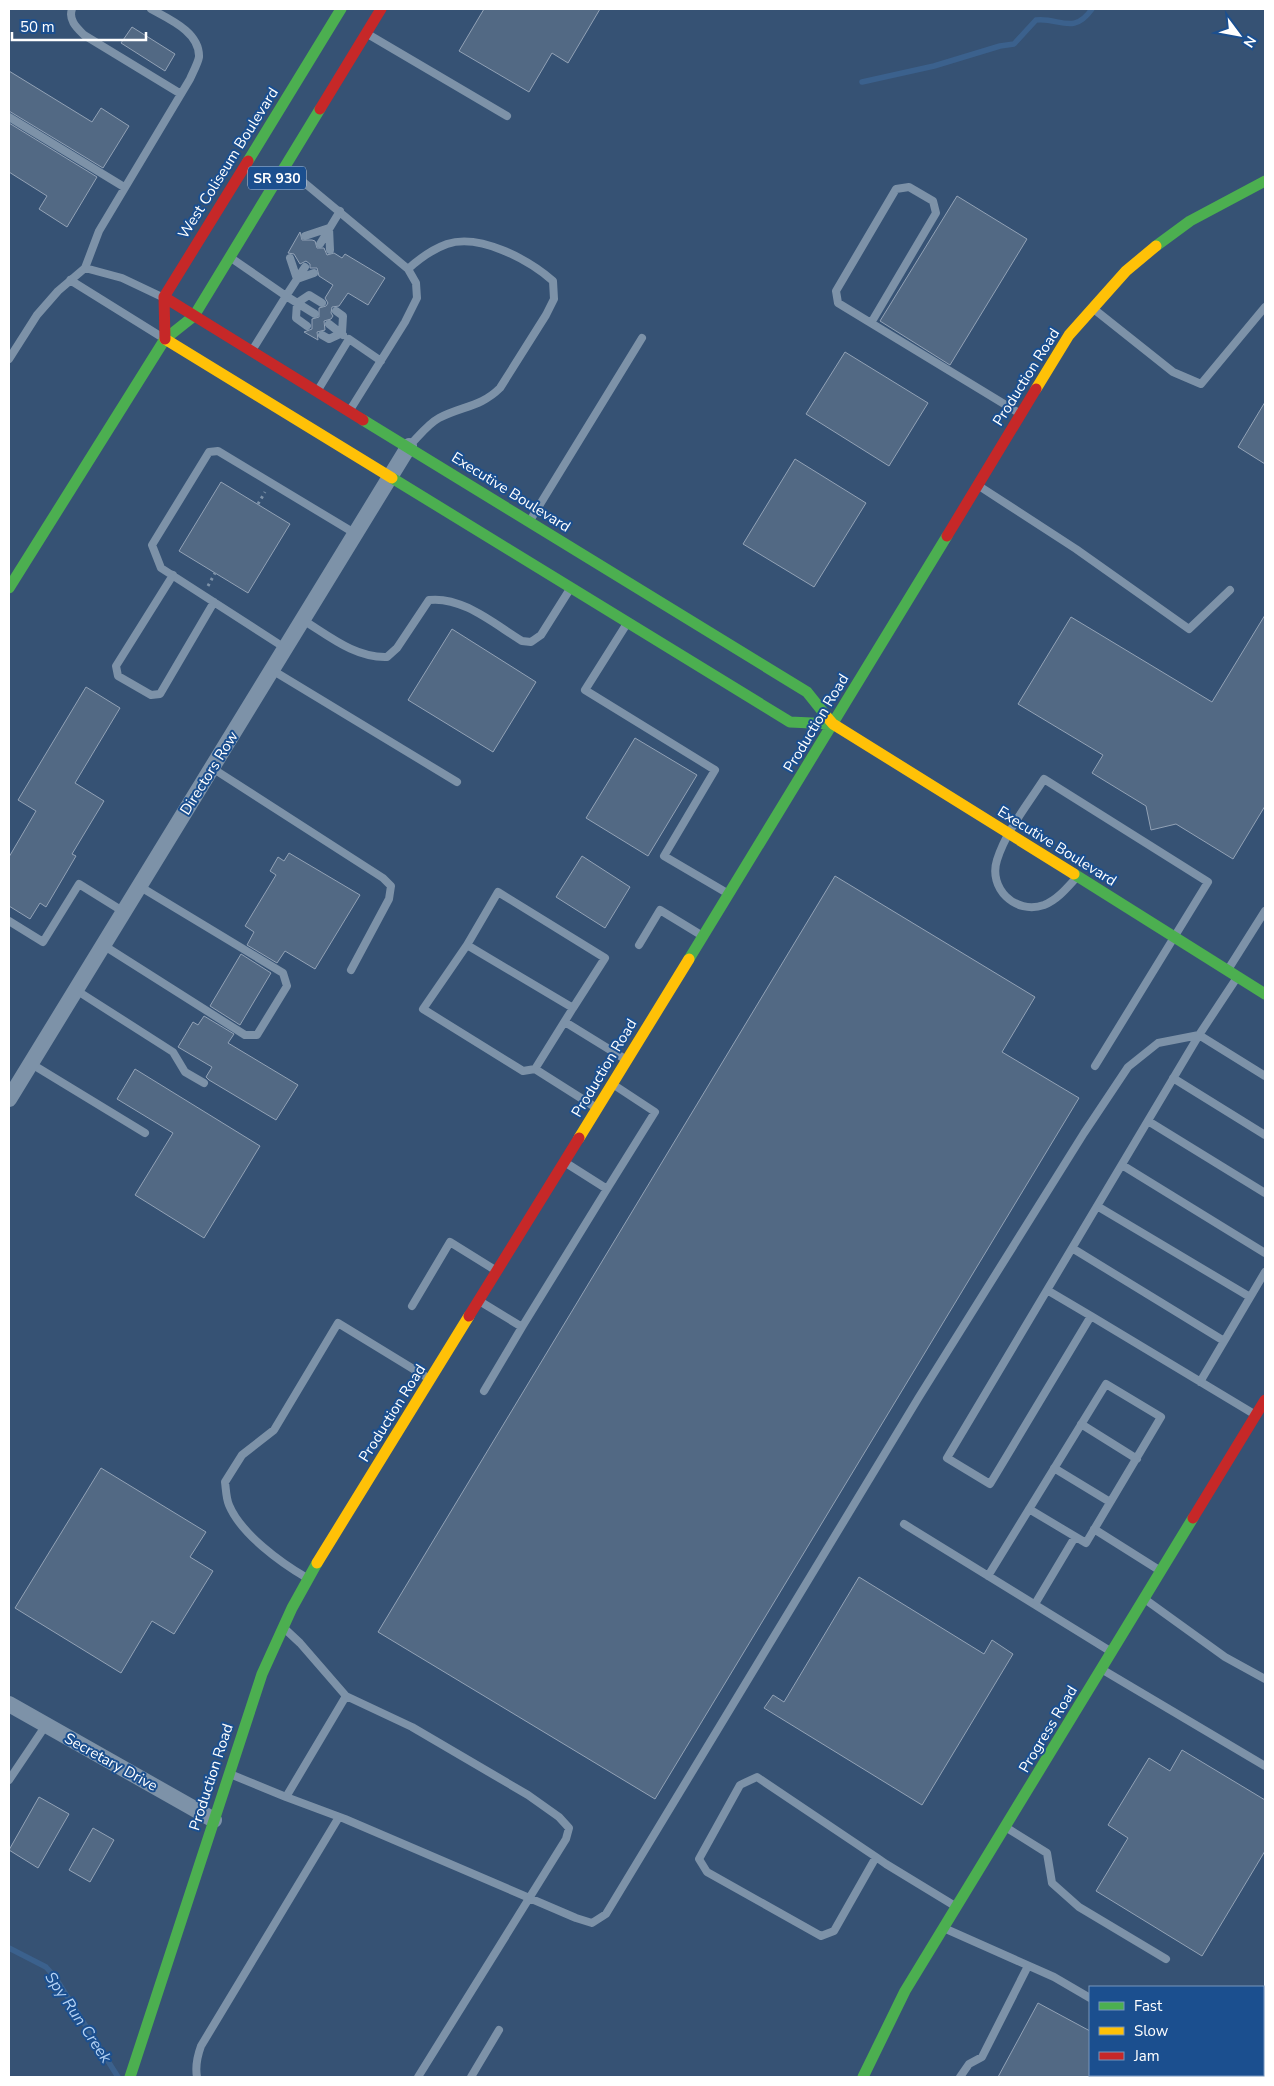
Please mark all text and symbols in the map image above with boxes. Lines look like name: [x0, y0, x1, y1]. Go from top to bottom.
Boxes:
scale bar: [12, 10, 146, 42]
north arrow: [1214, 10, 1264, 60]
text: 50 m: [20, 17, 55, 37]
text: N: [1239, 32, 1260, 51]
street label: West Coliseum Boulevard: [173, 84, 283, 242]
road number: SR 930: [248, 167, 306, 190]
street label: Production Road: [988, 324, 1064, 430]
street label: Executive Boulevard: [448, 447, 574, 537]
street label: Production Road: [779, 670, 853, 776]
street label: Directors Row: [175, 727, 243, 819]
street label: Executive Boulevard: [994, 801, 1120, 891]
street label: Production Road: [567, 1015, 641, 1121]
street label: Production Road: [354, 1360, 430, 1466]
street label: Progress Road: [1014, 1682, 1082, 1776]
street label: Production Road: [184, 1721, 238, 1833]
street label: Secretary Drive: [61, 1728, 161, 1796]
water label: Spy Run Creek: [40, 1968, 117, 2068]
legend: [1089, 1986, 1264, 2076]
text: Fast: [1134, 1996, 1163, 2016]
text: Slow: [1134, 2021, 1169, 2041]
text: Jam: [1133, 2046, 1160, 2066]

